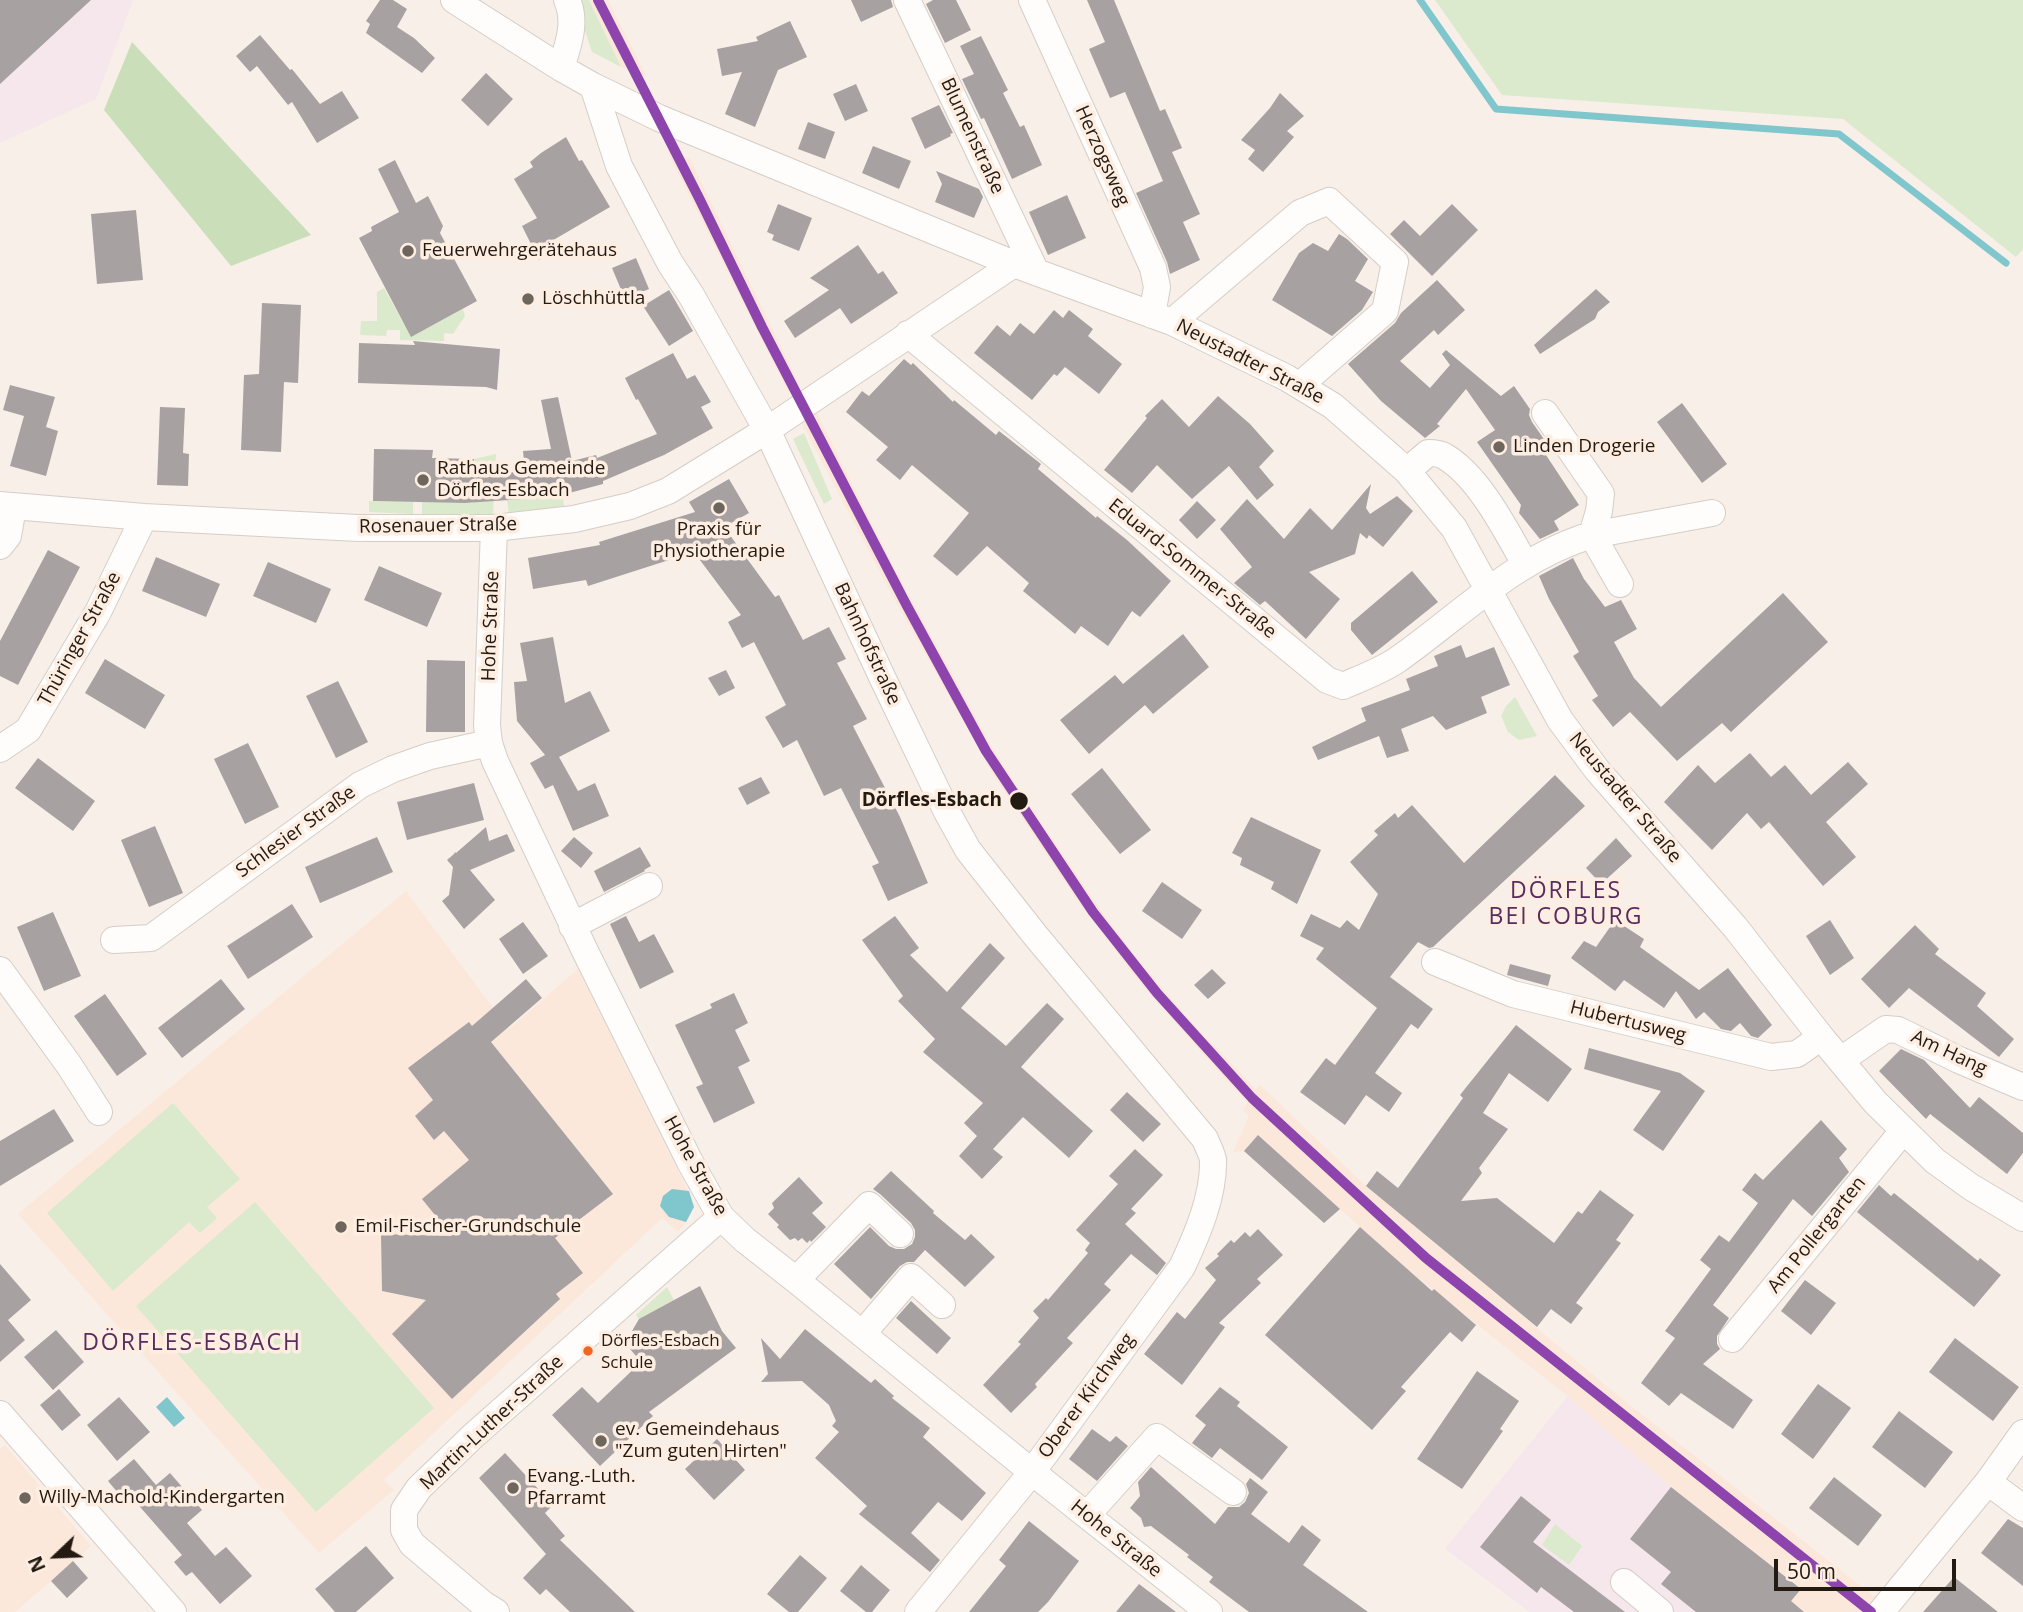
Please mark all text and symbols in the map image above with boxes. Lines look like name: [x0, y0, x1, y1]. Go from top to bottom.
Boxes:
street label: Blumenstraße: [935, 74, 1009, 198]
street label: Herzogsweg: [1070, 102, 1134, 210]
place label: Feuerwehrgerätehaus: [422, 240, 617, 262]
marker: Feuerwehrgerätehaus: [400, 243, 416, 259]
place label: Löschhüttla: [542, 288, 645, 310]
marker: Löschhüttla: [520, 291, 536, 307]
street label: Neustadter Straße: [1172, 315, 1328, 409]
place label: Linden Drogerie: [1513, 436, 1655, 458]
marker: Linden Drogerie: [1491, 439, 1507, 455]
place label: Rathaus Gemeinde Dörfles-Esbach: [437, 458, 605, 502]
marker: Rathaus Gemeinde Dörfles-Esbach: [415, 472, 431, 488]
street label: Eduard-Sommer-Straße: [1103, 494, 1281, 644]
marker: Praxis für Physiotherapie: [711, 500, 727, 516]
street label: Rosenauer Straße: [359, 513, 517, 539]
place label: Praxis für Physiotherapie: [653, 519, 785, 563]
street label: Thüringer Straße: [34, 568, 126, 710]
street label: Hohe Straße: [478, 570, 504, 682]
street label: Bahnhofstraße: [829, 579, 905, 709]
street label: Neustadter Straße: [1564, 728, 1686, 868]
street label: Schlesier Straße: [232, 781, 360, 883]
place label: Dörfles-Esbach: [862, 790, 1002, 812]
marker: Dörfles-Esbach: [1008, 790, 1030, 812]
district label: DÖRFLES BEI COBURG: [1490, 877, 1642, 931]
street label: Hubertusweg: [1568, 997, 1688, 1047]
street label: Am Hang: [1907, 1026, 1991, 1080]
street label: Hohe Straße: [658, 1112, 732, 1220]
street label: Am Pollergarten: [1763, 1172, 1871, 1298]
place label: Emil-Fischer-Grundschule: [355, 1216, 581, 1238]
marker: Emil-Fischer-Grundschule: [333, 1219, 349, 1235]
district label: DÖRFLES-ESBACH: [84, 1329, 300, 1357]
street label: Oberer Kirchweg: [1034, 1329, 1140, 1463]
place label: Dörfles-Esbach Schule: [601, 1331, 720, 1371]
marker: Dörfles-Esbach Schule: [581, 1344, 595, 1358]
street label: Martin-Luther-Straße: [416, 1351, 568, 1495]
place label: ev. Gemeindehaus "Zum guten Hirten": [615, 1419, 787, 1463]
marker: ev. Gemeindehaus "Zum guten Hirten": [593, 1433, 609, 1449]
place label: Evang.-Luth. Pfarramt: [527, 1466, 636, 1510]
marker: Evang.-Luth. Pfarramt: [505, 1480, 521, 1496]
place label: Willy-Machold-Kindergarten: [39, 1487, 285, 1509]
marker: Willy-Machold-Kindergarten: [17, 1490, 33, 1506]
street label: Hohe Straße: [1066, 1495, 1166, 1583]
north arrow: [21, 1521, 91, 1591]
scale bar: [1778, 1546, 1960, 1590]
text: N: [22, 1552, 52, 1576]
text: 50 m: [1787, 1557, 1836, 1585]

